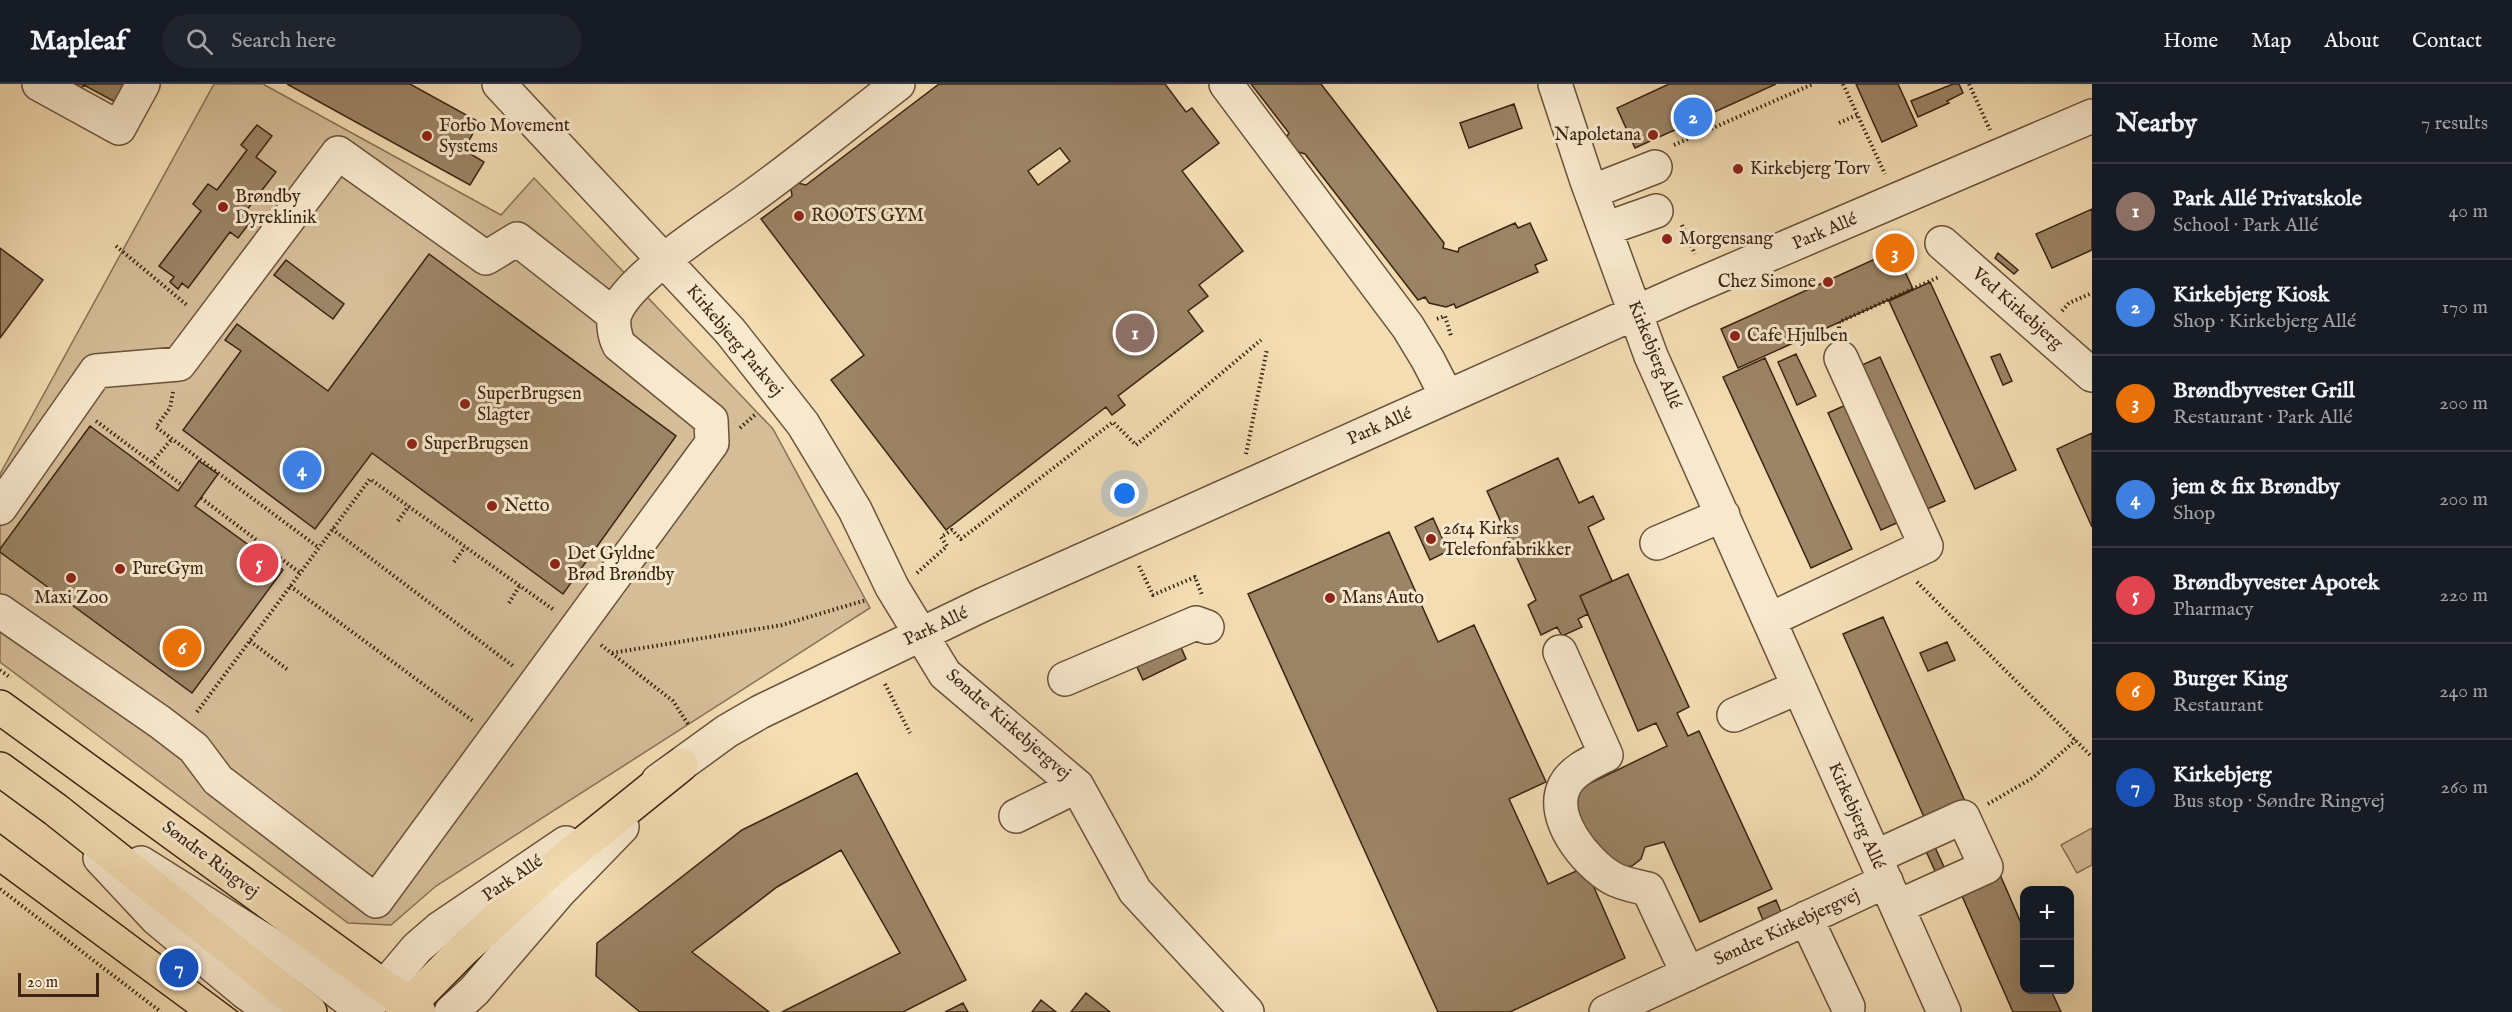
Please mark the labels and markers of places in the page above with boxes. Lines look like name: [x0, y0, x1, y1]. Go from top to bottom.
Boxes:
pin: 2: [1674, 94, 1712, 140]
place label: Forbo Movement Systems: [439, 115, 570, 159]
place label: Napoletana: [1554, 124, 1641, 147]
marker: Napoletana: [1646, 128, 1660, 142]
marker: Forbo Movement Systems: [420, 129, 434, 143]
place label: Kirkebjerg Torv: [1750, 158, 1871, 181]
marker: Kirkebjerg Torv: [1731, 162, 1745, 176]
place label: Brøndby Dyreklinik: [235, 186, 317, 230]
marker: Brøndby Dyreklinik: [216, 200, 230, 214]
place label: ROOTS GYM: [811, 205, 924, 228]
marker: ROOTS GYM: [792, 209, 806, 223]
place label: Morgensang: [1679, 228, 1773, 251]
pin: 3: [1876, 230, 1914, 276]
marker: Morgensang: [1660, 232, 1674, 246]
place label: Chez Simone: [1718, 271, 1816, 294]
marker: Chez Simone: [1821, 275, 1835, 289]
pin: 1: [1116, 310, 1154, 356]
place label: Cafe Hjulben: [1747, 325, 1848, 348]
marker: Cafe Hjulben: [1728, 329, 1742, 343]
place label: SuperBrugsen Slagter: [477, 383, 582, 427]
marker: SuperBrugsen Slagter: [458, 397, 472, 411]
place label: SuperBrugsen: [424, 433, 529, 456]
marker: SuperBrugsen: [405, 437, 419, 451]
pin: 4: [282, 448, 322, 492]
place label: Netto: [504, 495, 550, 518]
marker: Netto: [485, 499, 499, 513]
place label: 2614 Kirks Telefonfabrikker: [1443, 518, 1571, 562]
marker: 2614 Kirks Telefonfabrikker: [1424, 532, 1438, 546]
pin: 5: [240, 540, 278, 586]
place label: Det Gyldne Brød Brøndby: [567, 543, 675, 587]
marker: Det Gyldne Brød Brøndby: [548, 557, 562, 571]
place label: PureGym: [132, 558, 204, 581]
marker: PureGym: [113, 562, 127, 576]
marker: Maxi Zoo: [64, 571, 78, 585]
place label: Maxi Zoo: [34, 587, 108, 610]
place label: Mans Auto: [1342, 587, 1424, 610]
marker: Mans Auto: [1323, 591, 1337, 605]
pin: 6: [162, 626, 201, 670]
pin: 7: [160, 946, 198, 990]

